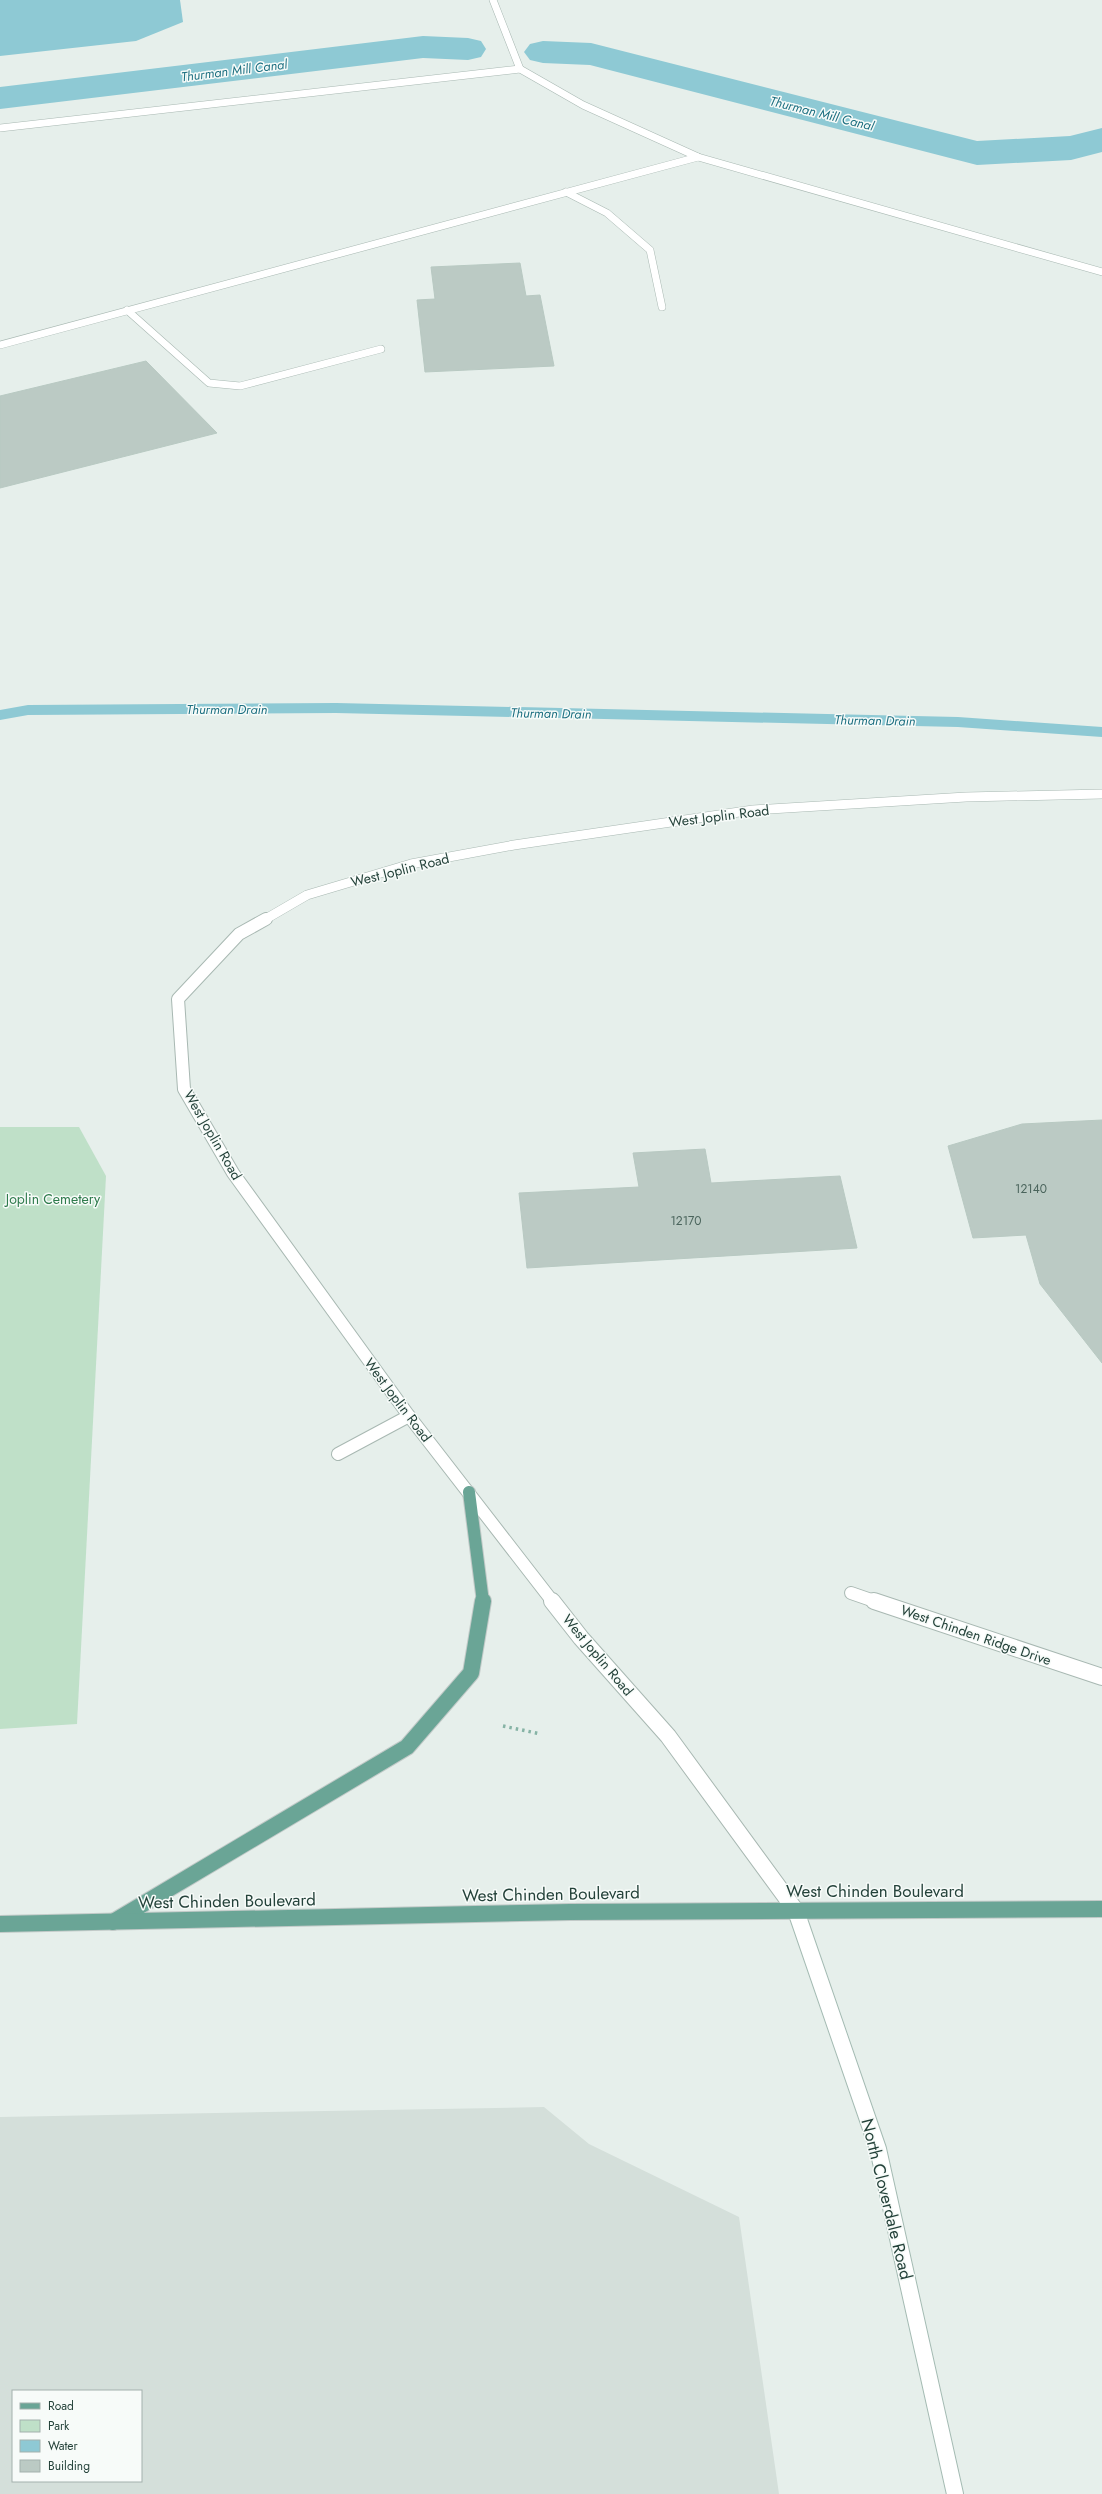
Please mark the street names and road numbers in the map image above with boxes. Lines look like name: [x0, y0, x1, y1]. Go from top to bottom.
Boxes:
street label: West Joplin Road: [668, 800, 770, 832]
street label: West Joplin Road: [349, 848, 451, 892]
street label: West Joplin Road: [179, 1086, 247, 1184]
street label: West Joplin Road: [360, 1354, 436, 1446]
street label: West Chinden Ridge Drive: [898, 1600, 1054, 1670]
street label: West Joplin Road: [558, 1610, 638, 1700]
street label: West Chinden Boulevard: [786, 1879, 964, 1903]
street label: West Chinden Boulevard: [462, 1880, 640, 1908]
street label: West Chinden Boulevard: [138, 1887, 316, 1915]
street label: North Cloverdale Road: [855, 2116, 919, 2282]

